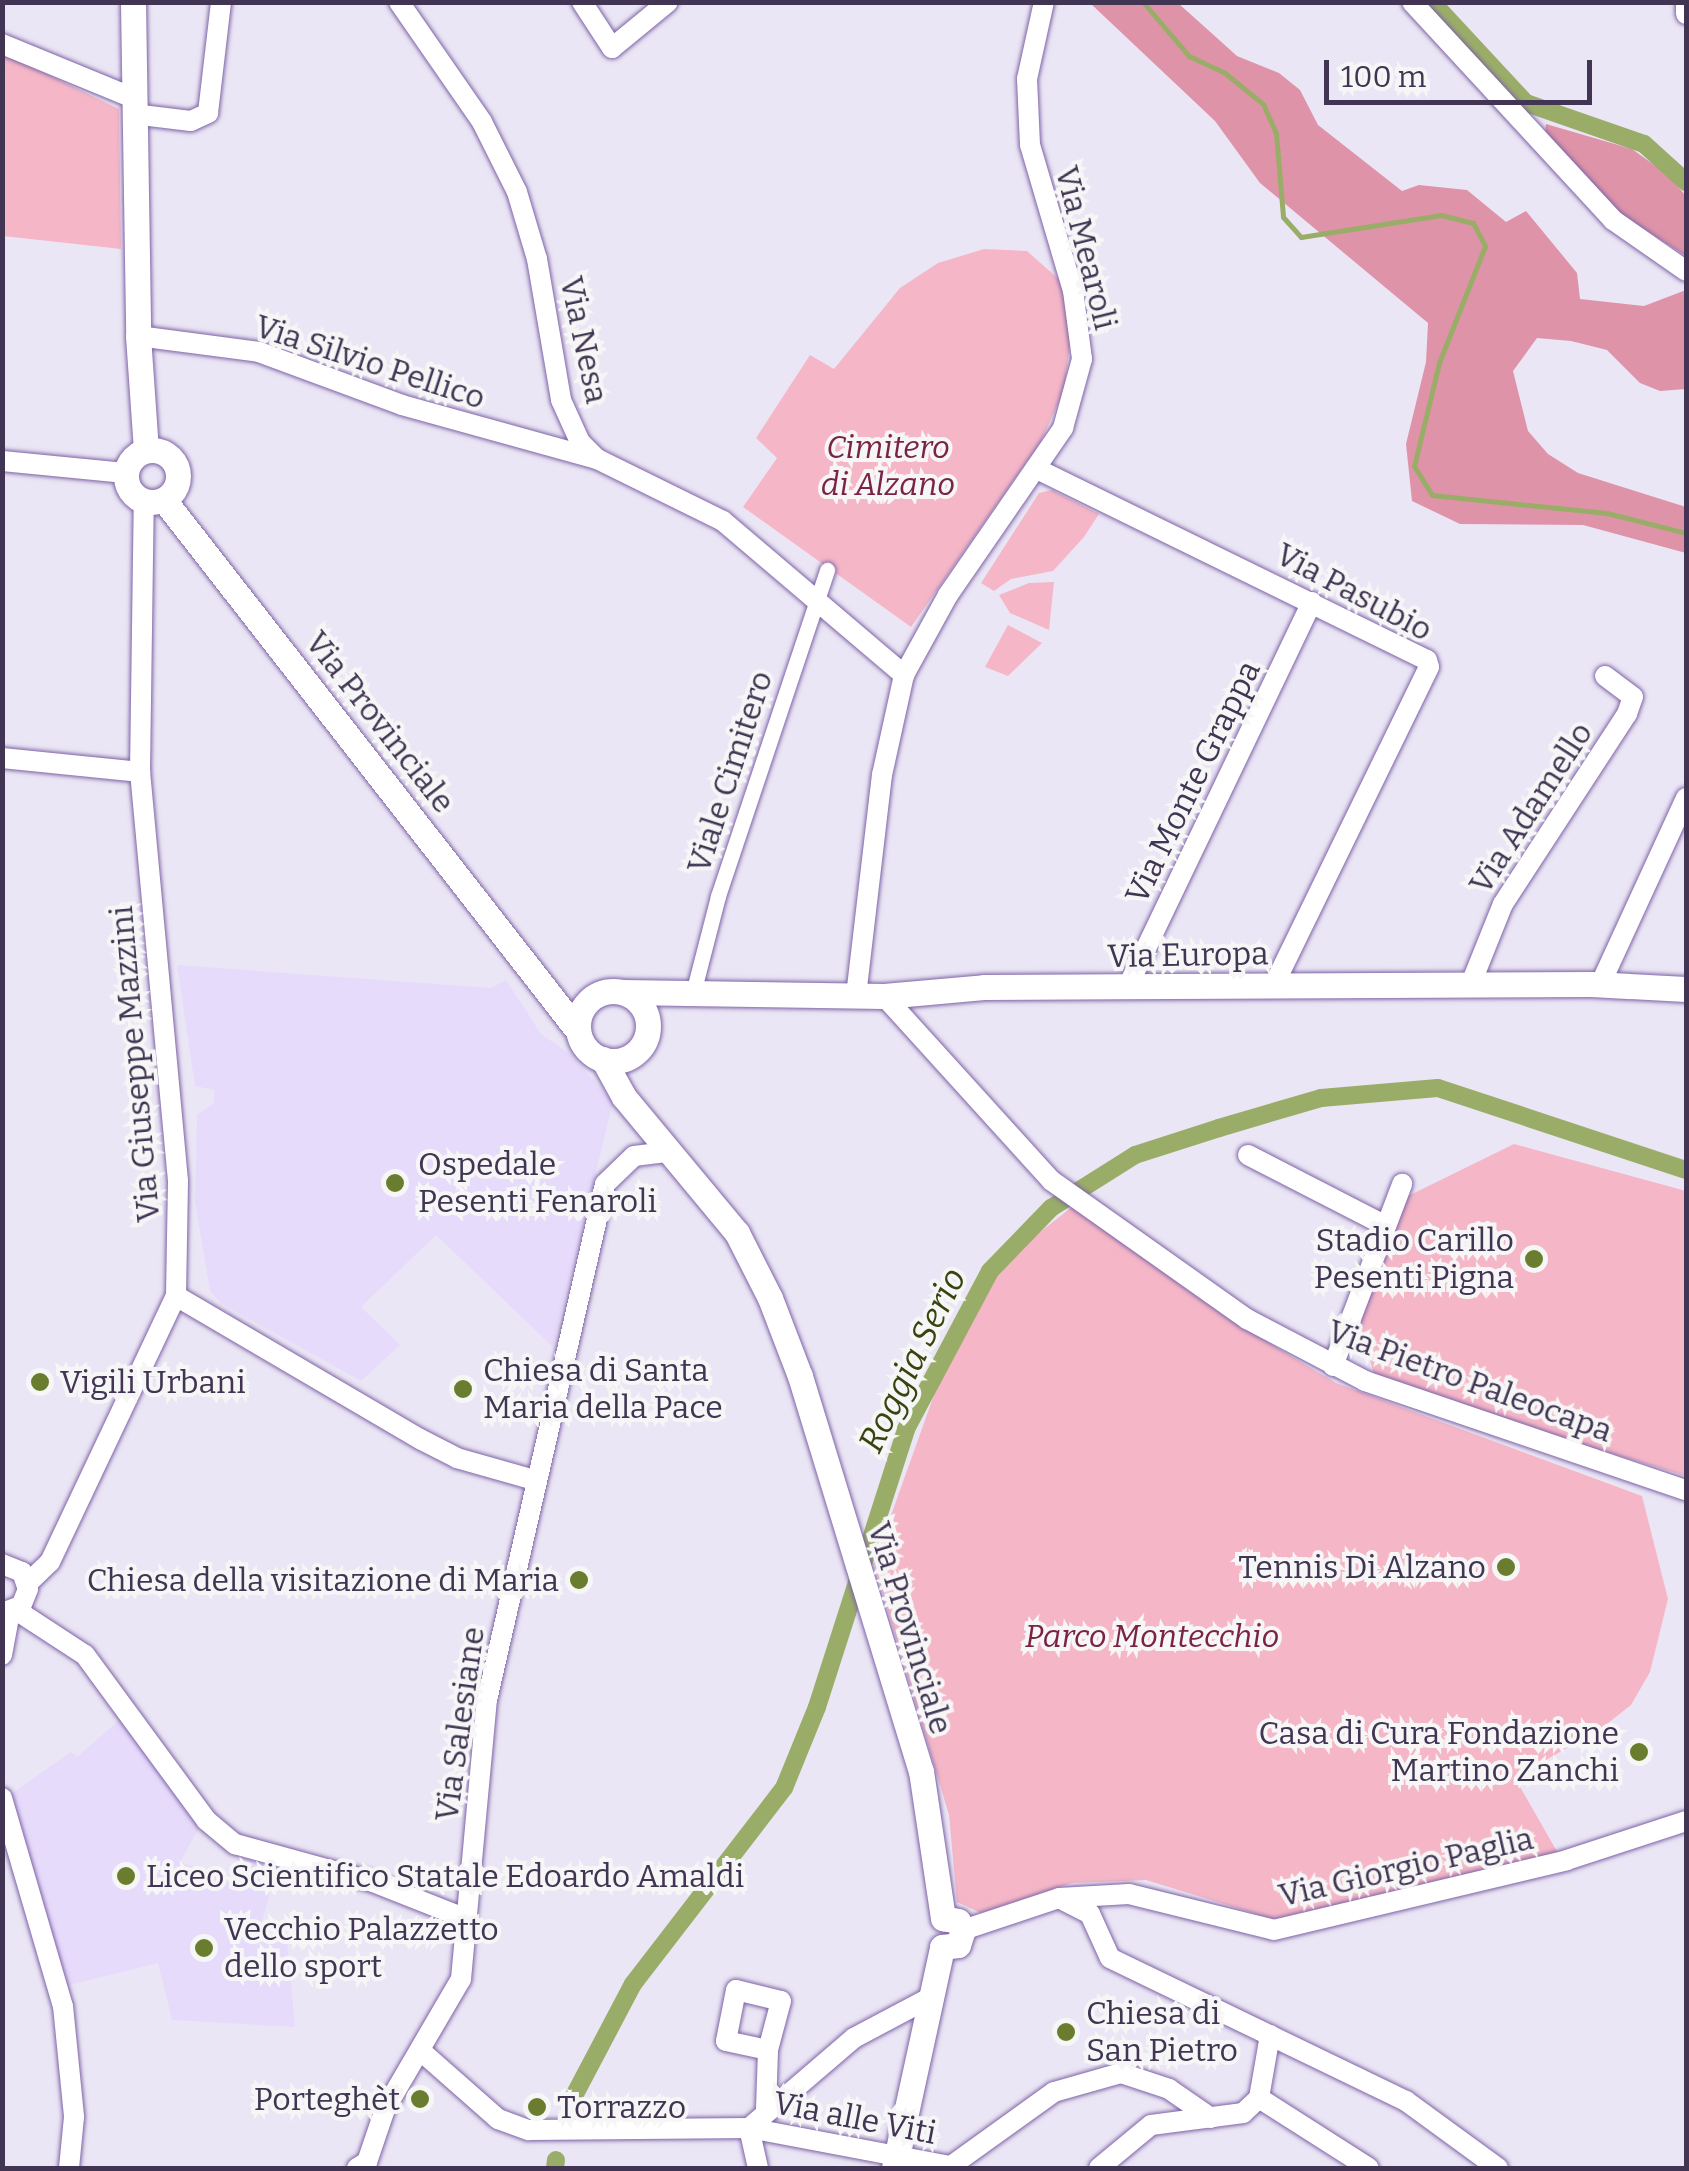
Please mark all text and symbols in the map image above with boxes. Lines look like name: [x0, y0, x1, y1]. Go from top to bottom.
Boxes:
scale bar: [1329, 40, 1596, 102]
text: 100 m: [1341, 59, 1426, 95]
street label: Via Mearoli: [1047, 162, 1125, 334]
street label: Via Nesa: [552, 273, 616, 407]
street label: Via Silvio Pellico: [250, 307, 490, 417]
park label: Cimitero di Alzano: [821, 429, 955, 504]
street label: Via Pasubio: [1269, 535, 1439, 649]
street label: Via Provinciale: [297, 624, 463, 820]
street label: Via Monte Grappa: [1118, 654, 1268, 910]
street label: Viale Cimitero: [679, 666, 781, 878]
street label: Via Adamello: [1461, 715, 1601, 901]
street label: Via Giuseppe Mazzini: [102, 904, 168, 1224]
street label: Via Europa: [1107, 934, 1269, 976]
place label: Ospedale Pesenti Fenaroli: [418, 1146, 657, 1221]
marker: Ospedale Pesenti Fenaroli: [382, 1170, 408, 1196]
place label: Stadio Carillo Pesenti Pigna: [1314, 1222, 1514, 1297]
marker: Stadio Carillo Pesenti Pigna: [1523, 1248, 1545, 1270]
water label: Roggia Serio: [849, 1261, 975, 1459]
street label: Via Pietro Paleocapa: [1322, 1312, 1618, 1450]
place label: Chiesa di Santa Maria della Pace: [483, 1352, 723, 1427]
place label: Vigili Urbani: [60, 1363, 246, 1401]
marker: Vigili Urbani: [29, 1371, 51, 1393]
marker: Chiesa di Santa Maria della Pace: [452, 1378, 474, 1400]
street label: Via Provinciale: [860, 1517, 960, 1739]
place label: Tennis Di Alzano: [1238, 1548, 1486, 1586]
marker: Tennis Di Alzano: [1495, 1556, 1517, 1578]
place label: Chiesa della visitazione di Maria: [87, 1561, 559, 1599]
marker: Chiesa della visitazione di Maria: [568, 1569, 590, 1591]
park label: Parco Montecchio: [1025, 1617, 1279, 1655]
street label: Via Salesiane: [427, 1624, 493, 1824]
place label: Casa di Cura Fondazione Martino Zanchi: [1259, 1715, 1619, 1790]
marker: Casa di Cura Fondazione Martino Zanchi: [1628, 1741, 1650, 1763]
street label: Via Giorgio Paglia: [1275, 1819, 1537, 1915]
place label: Liceo Scientifico Statale Edoardo Amaldi: [146, 1857, 744, 1895]
marker: Liceo Scientifico Statale Edoardo Amaldi: [115, 1865, 137, 1887]
place label: Vecchio Palazzetto dello sport: [224, 1911, 499, 1986]
marker: Vecchio Palazzetto dello sport: [193, 1937, 215, 1959]
place label: Chiesa di San Pietro: [1086, 1995, 1238, 2070]
marker: Chiesa di San Pietro: [1055, 2021, 1077, 2043]
place label: Porteghèt: [254, 2080, 400, 2118]
street label: Via alle Viti: [770, 2083, 940, 2153]
marker: Porteghèt: [409, 2088, 431, 2110]
place label: Torrazzo: [557, 2088, 686, 2126]
marker: Torrazzo: [526, 2096, 548, 2118]

